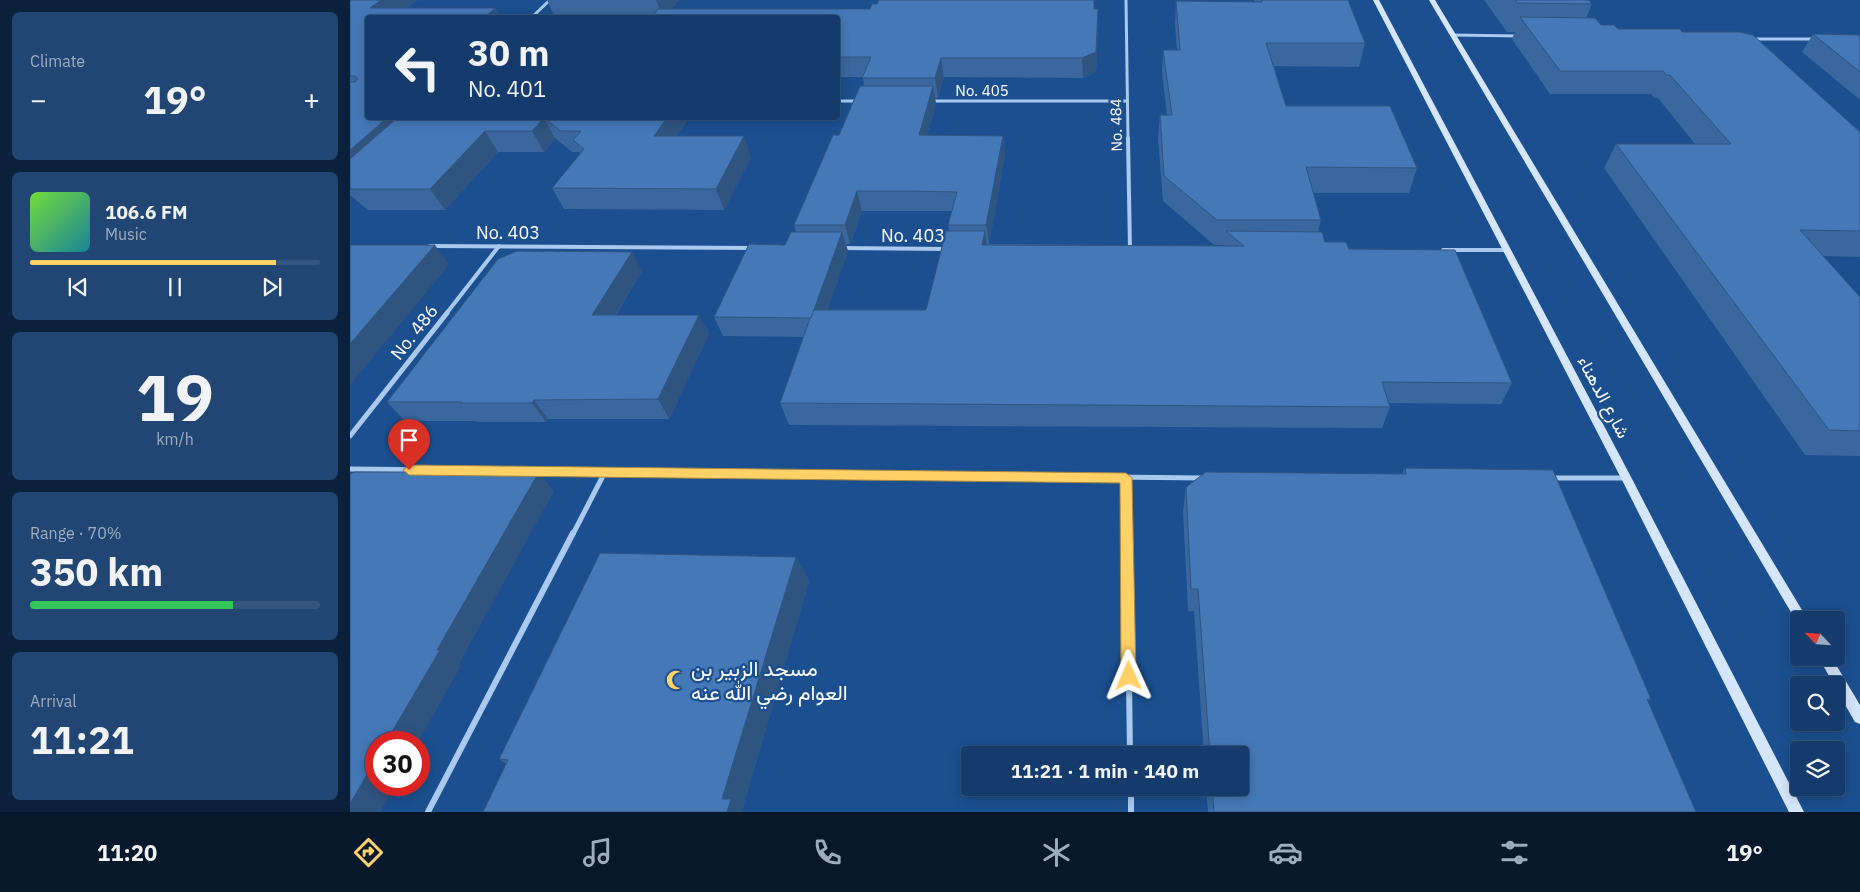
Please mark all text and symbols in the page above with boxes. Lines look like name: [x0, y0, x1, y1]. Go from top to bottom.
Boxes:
text: 30 m: [468, 30, 550, 76]
icon: left: [385, 35, 450, 100]
text: Climate: [30, 51, 85, 71]
text: No. 401: [468, 74, 546, 103]
text: 19°: [143, 75, 207, 124]
text: −: [30, 81, 47, 118]
text: +: [303, 81, 320, 118]
street label: No. 405: [955, 81, 1009, 100]
street label: No. 484: [1106, 98, 1126, 152]
text: 106.6 FM: [105, 200, 188, 224]
street label: No. 403: [476, 221, 540, 244]
text: Music: [105, 224, 147, 244]
street label: No. 403: [881, 224, 945, 247]
icon: previous: [64, 273, 92, 301]
icon: pause: [161, 273, 189, 301]
icon: next: [258, 273, 286, 301]
street label: No. 486: [385, 300, 443, 364]
street label: شارع الدهناء: [1572, 352, 1635, 443]
text: 19: [136, 354, 214, 439]
pin: [388, 419, 430, 470]
icon: arrive: [395, 426, 423, 454]
text: km/h: [156, 429, 194, 449]
text: Range · 70%: [30, 523, 122, 543]
text: 350 km: [30, 547, 163, 596]
north arrow: [1790, 611, 1845, 666]
map controls: [1790, 611, 1845, 796]
position arrow: [1102, 649, 1154, 701]
place label: مسجد الزبير بن العوام رضي الله عنه: [691, 654, 848, 710]
mosque icon: مسجد الزبير بن العوام رضي الله عنه: [665, 669, 687, 691]
button: search: [1790, 676, 1845, 731]
text: Arrival: [30, 691, 77, 711]
text: 11:21: [30, 715, 134, 764]
speed limit sign: 30: [365, 731, 430, 796]
button: layers: [1790, 741, 1845, 796]
text: 11:21 · 1 min · 140 m: [1011, 759, 1199, 783]
icon: directions: [351, 835, 386, 870]
icon: music: [580, 835, 615, 870]
icon: phone: [810, 835, 845, 870]
icon: climate: [1039, 835, 1074, 870]
icon: car: [1268, 835, 1303, 870]
icon: filters: [1497, 835, 1532, 870]
text: 11:20: [97, 838, 157, 867]
text: 19°: [1726, 838, 1763, 867]

